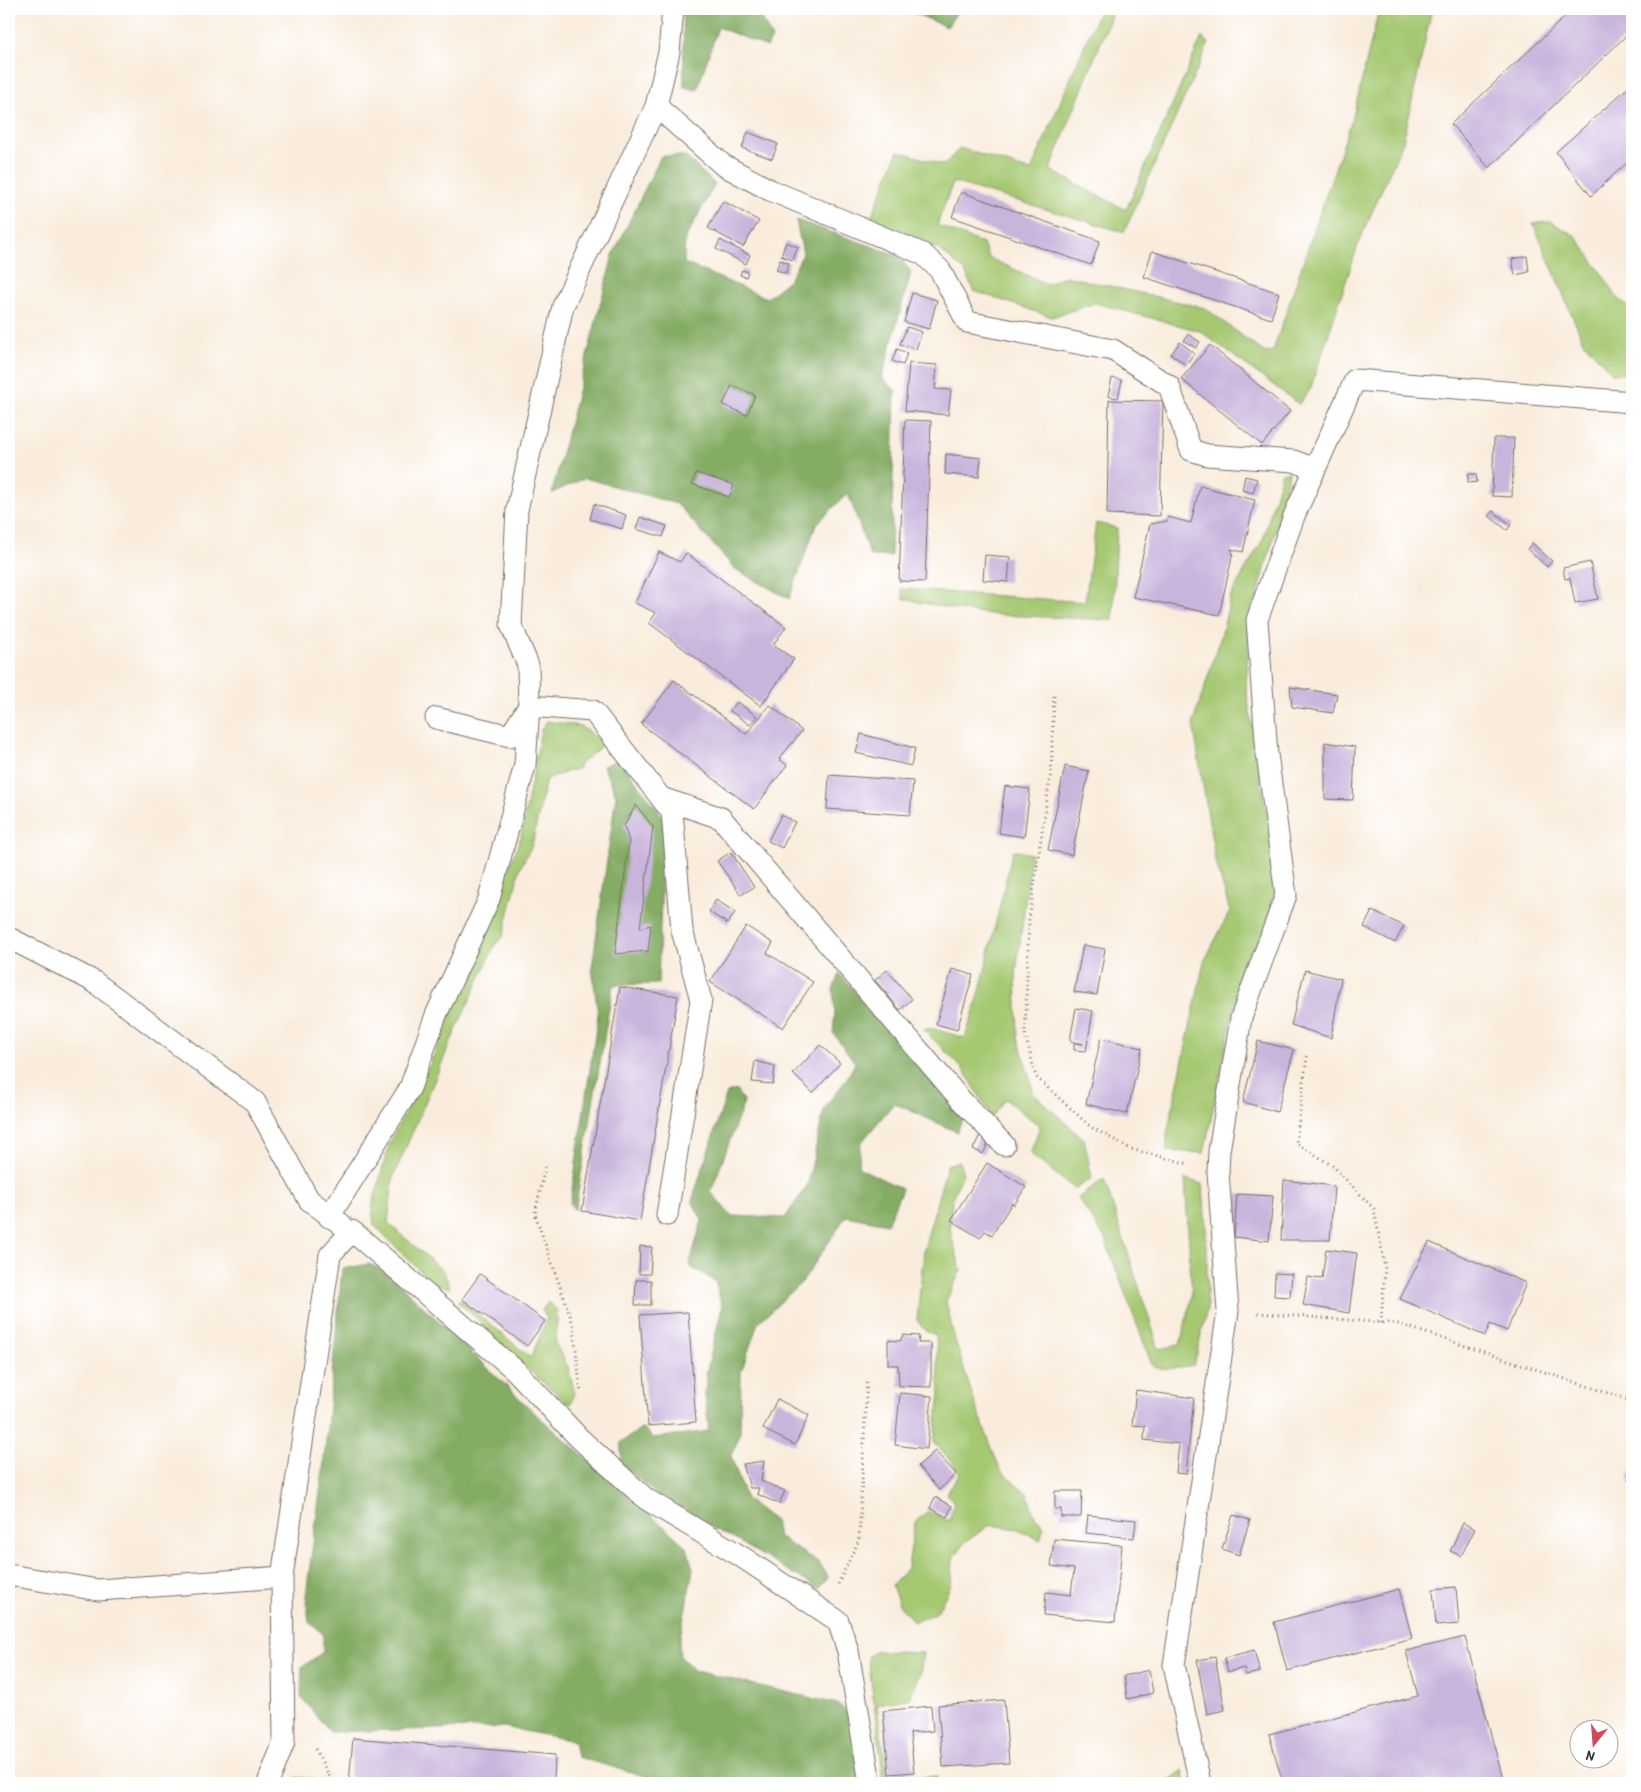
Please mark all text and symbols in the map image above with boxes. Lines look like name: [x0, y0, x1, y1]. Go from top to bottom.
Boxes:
north arrow: [1568, 1720, 1618, 1770]
text: N: [1583, 1747, 1596, 1767]

